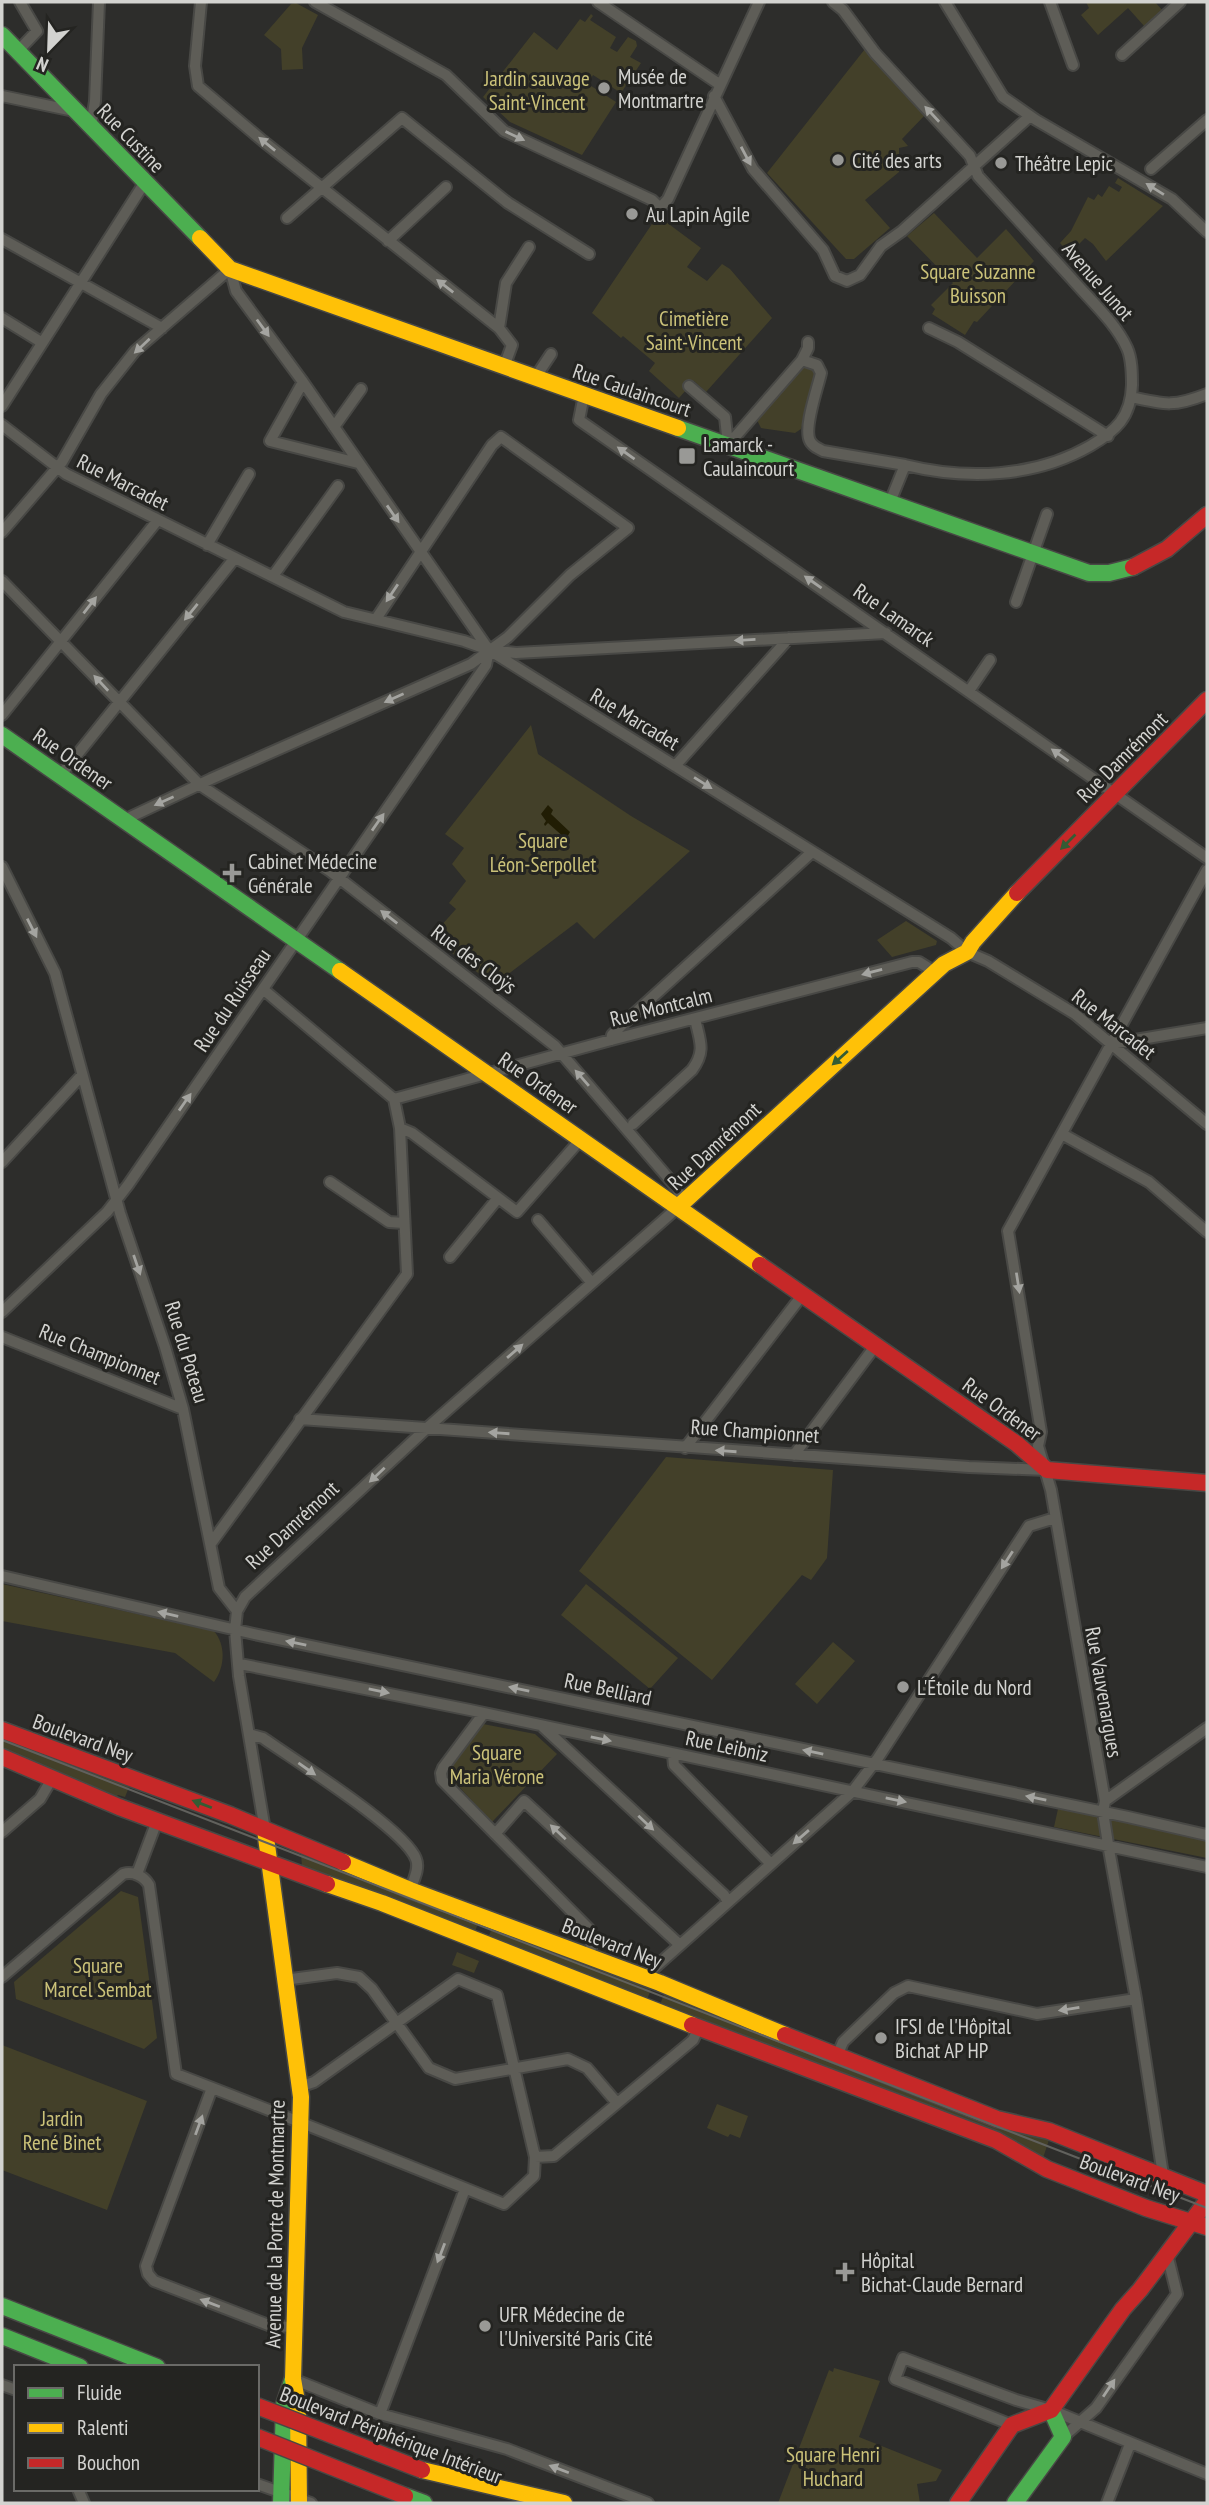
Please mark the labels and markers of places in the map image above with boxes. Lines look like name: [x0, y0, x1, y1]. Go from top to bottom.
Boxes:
place label: Musée de Montmartre: [618, 63, 704, 114]
marker: Musée de Montmartre: [596, 80, 612, 96]
place label: Cité des arts: [852, 147, 942, 174]
place label: Théâtre Lepic: [1015, 150, 1114, 177]
marker: Cité des arts: [830, 152, 846, 168]
marker: Théâtre Lepic: [993, 155, 1009, 171]
place label: Au Lapin Agile: [646, 201, 750, 228]
marker: Au Lapin Agile: [624, 206, 640, 222]
place label: Lamarck - Caulaincourt: [703, 431, 794, 482]
marker: Lamarck - Caulaincourt: [677, 446, 697, 466]
place label: Cabinet Médecine Générale: [248, 848, 377, 899]
marker: Cabinet Médecine Générale: [222, 863, 242, 883]
place label: L'Étoile du Nord: [917, 1674, 1032, 1701]
marker: L'Étoile du Nord: [895, 1679, 911, 1695]
place label: IFSI de l'Hôpital Bichat AP HP: [895, 2013, 1011, 2064]
marker: IFSI de l'Hôpital Bichat AP HP: [873, 2030, 889, 2046]
place label: Hôpital Bichat-Claude Bernard: [861, 2247, 1023, 2298]
marker: Hôpital Bichat-Claude Bernard: [835, 2262, 855, 2282]
place label: UFR Médecine de l'Université Paris Cité: [499, 2301, 653, 2352]
marker: UFR Médecine de l'Université Paris Cité: [477, 2318, 493, 2334]

